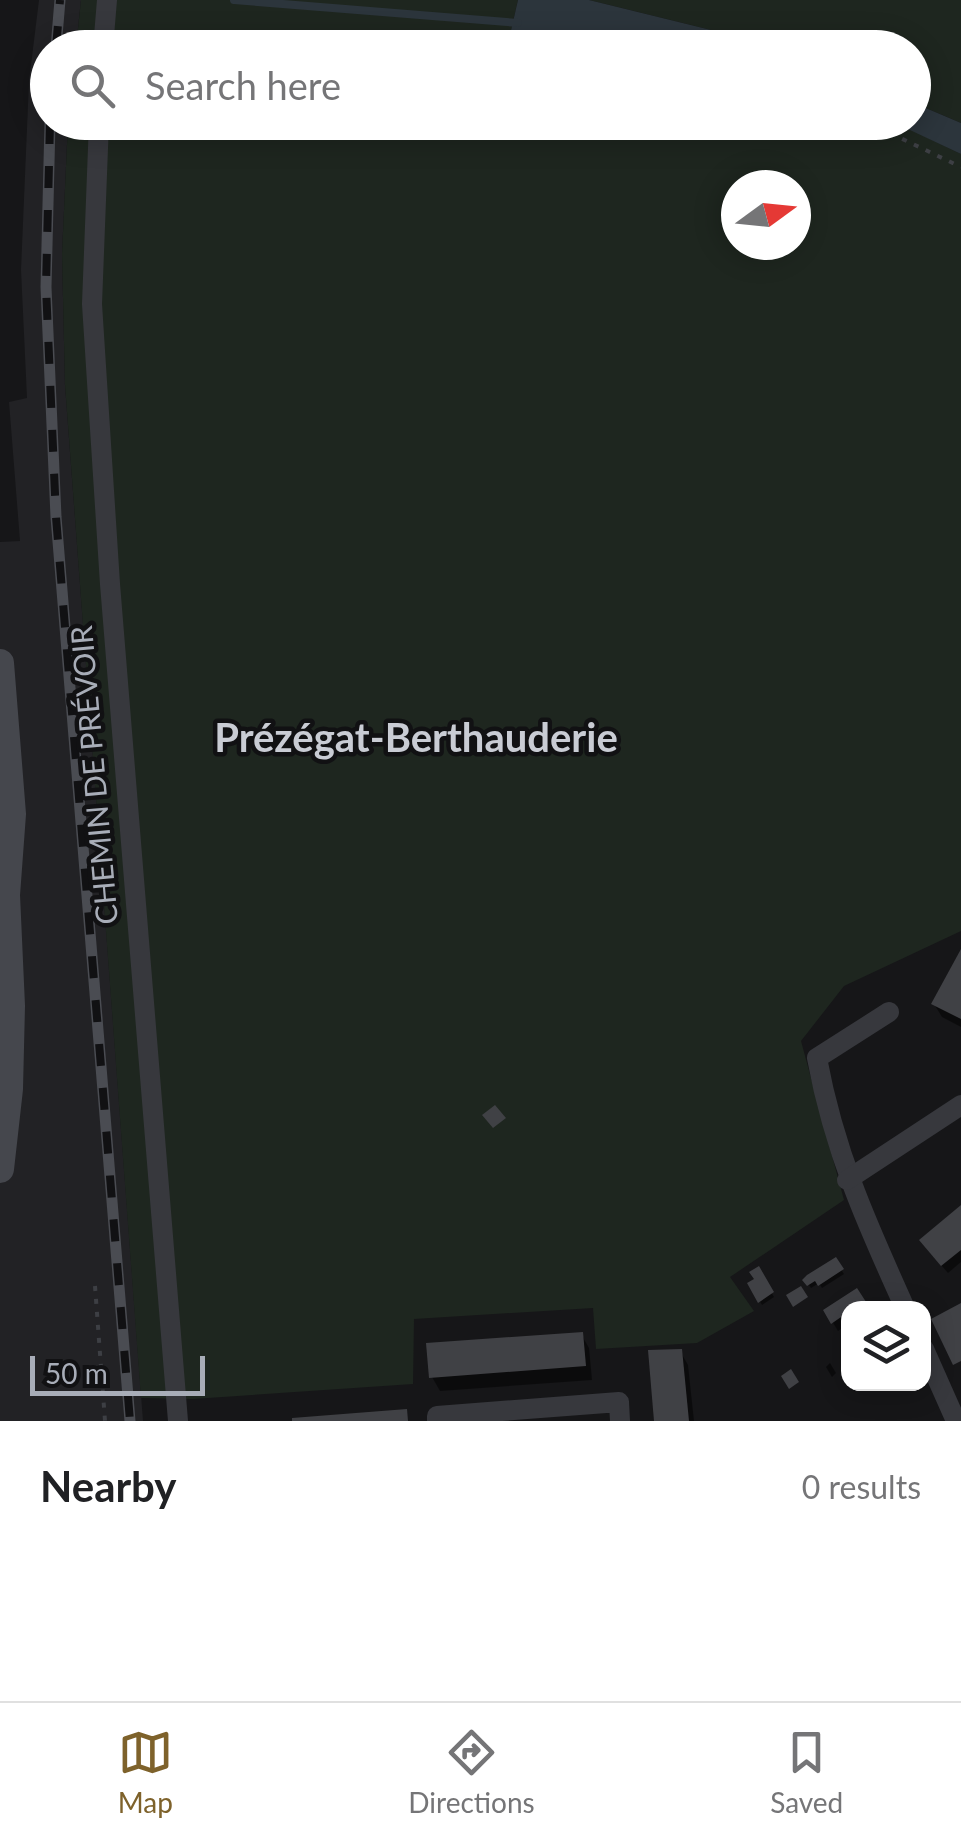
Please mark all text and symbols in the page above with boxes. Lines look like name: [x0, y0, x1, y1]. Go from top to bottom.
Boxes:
search box: [30, 30, 931, 140]
icon: search: [65, 58, 120, 113]
text: Search here: [145, 62, 341, 108]
north arrow: [721, 170, 811, 260]
street label: CHEMIN DE PRÉVOIR: [62, 624, 124, 926]
district label: Prézégat-Berthauderie: [214, 713, 618, 761]
map controls: [841, 1301, 931, 1391]
button: layers: [841, 1301, 931, 1391]
scale bar: [30, 1351, 205, 1396]
text: 50 m: [45, 1356, 108, 1390]
text: Nearby: [40, 1461, 177, 1511]
text: 0 results: [802, 1467, 921, 1506]
tab: Map: [118, 1725, 173, 1819]
tab: Directions: [408, 1725, 535, 1819]
tab: Saved: [770, 1725, 843, 1819]

